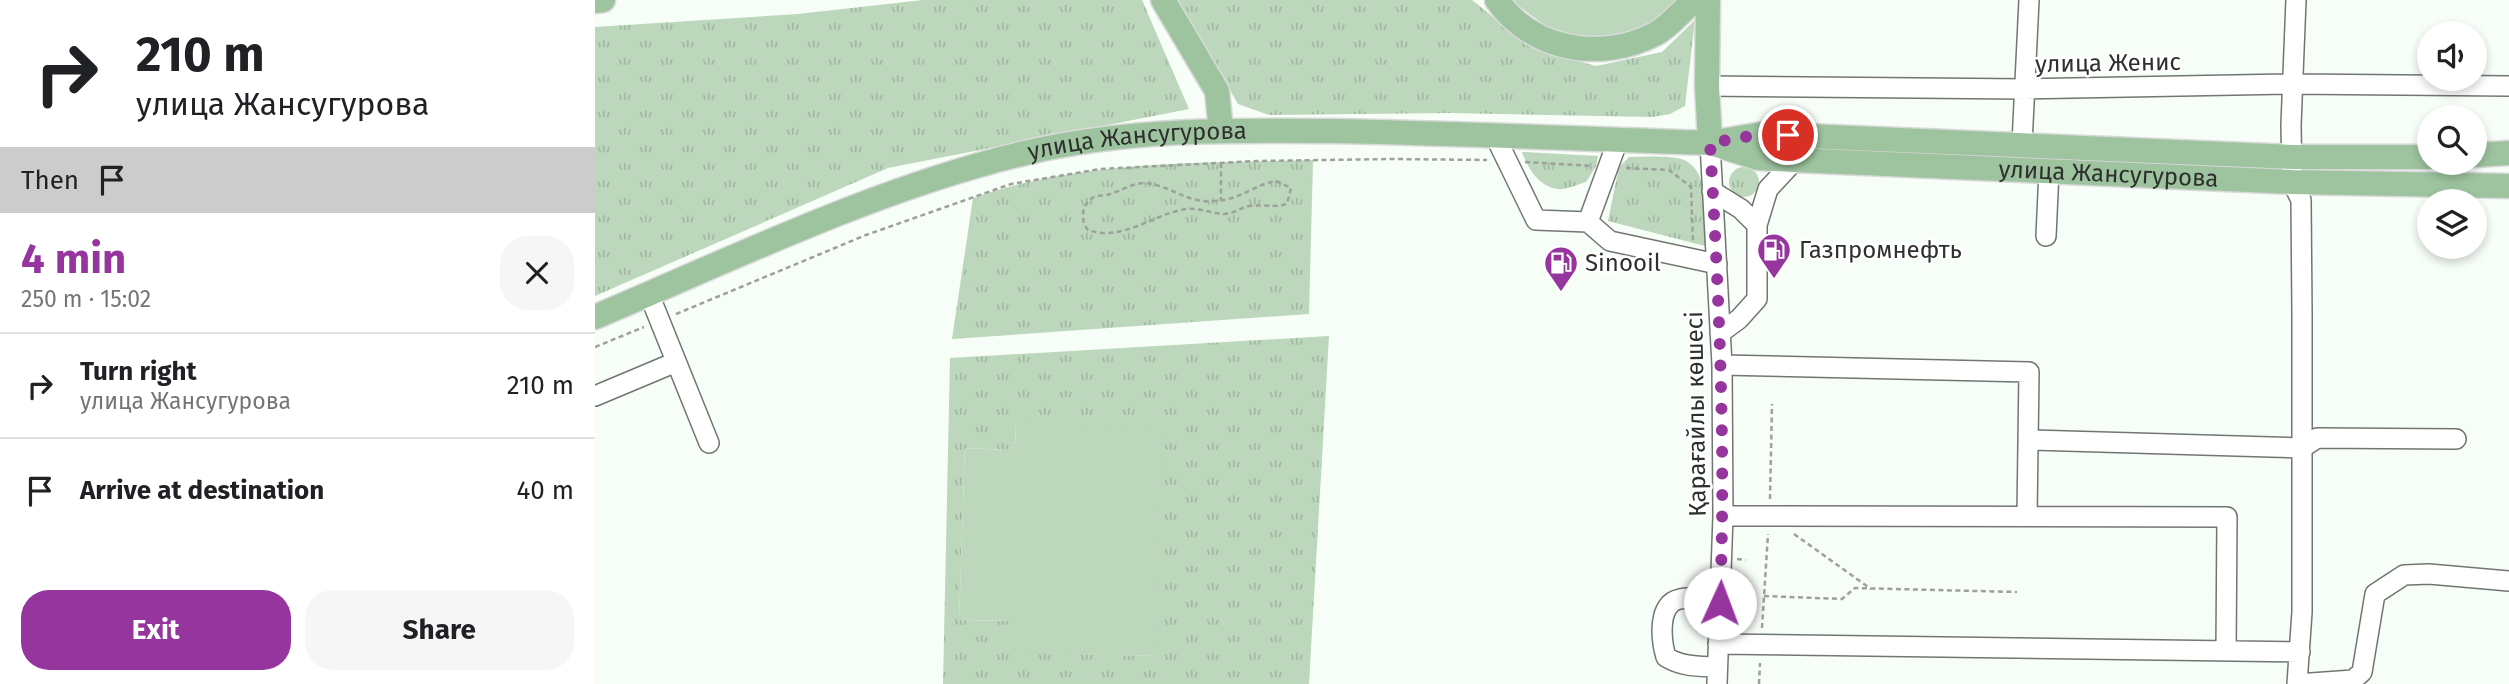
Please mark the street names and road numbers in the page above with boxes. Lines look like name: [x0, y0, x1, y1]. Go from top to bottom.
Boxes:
street label: улица Женис: [2035, 48, 2181, 78]
street label: улица Жансугурова: [1025, 117, 1247, 166]
street label: улица Жансугурова: [1998, 155, 2219, 193]
street label: Қарағайлы көшесі: [1680, 311, 1712, 517]

